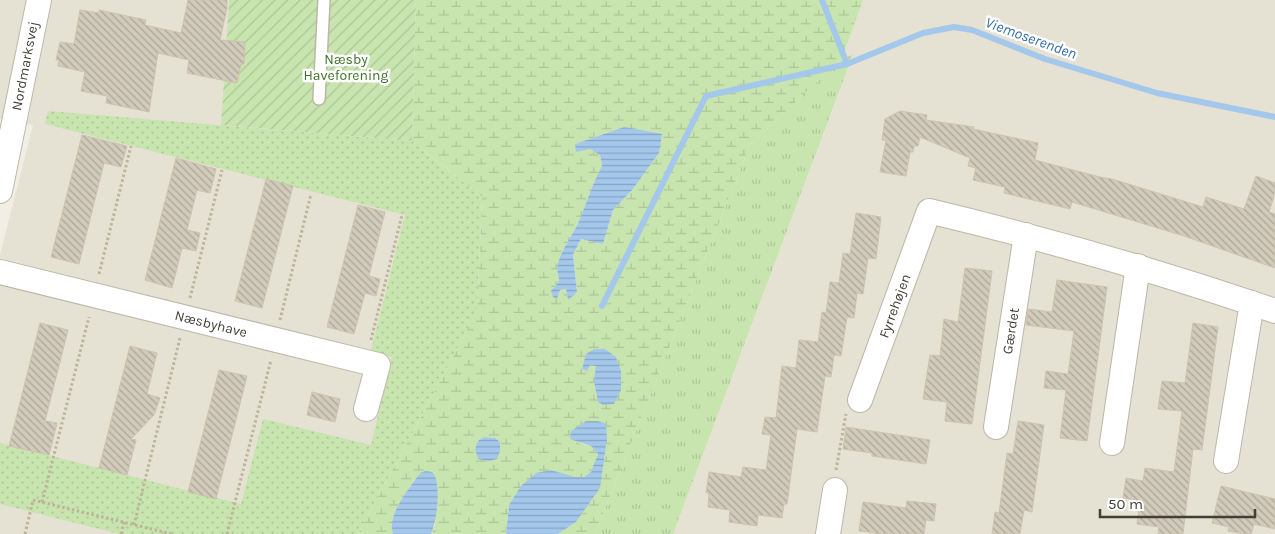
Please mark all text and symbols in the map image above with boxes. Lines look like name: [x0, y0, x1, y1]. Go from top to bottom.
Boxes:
water label: Viemoserenden: [983, 13, 1079, 63]
street label: Nordmarksvej: [8, 20, 42, 112]
park label: Næsby Haveforening: [304, 51, 389, 84]
street label: Fyrrehøjen: [876, 272, 914, 340]
street label: Næsbyhave: [173, 307, 249, 341]
street label: Gærdet: [999, 307, 1023, 355]
scale bar: [1100, 486, 1255, 518]
text: 50 m: [1108, 495, 1143, 513]

